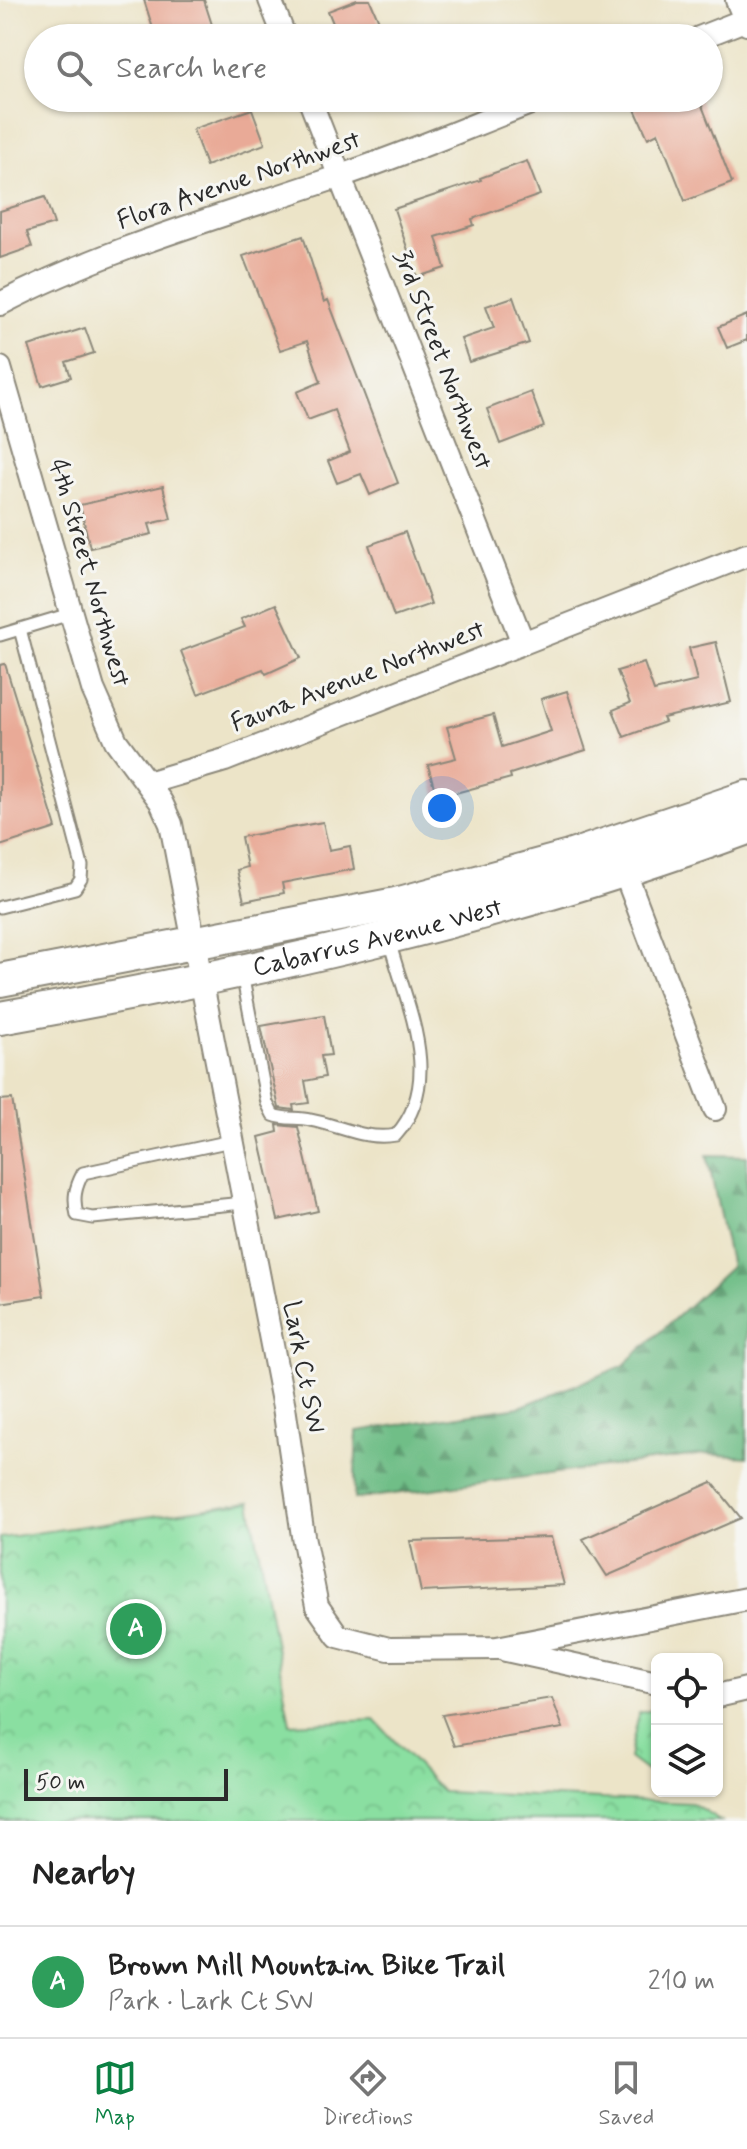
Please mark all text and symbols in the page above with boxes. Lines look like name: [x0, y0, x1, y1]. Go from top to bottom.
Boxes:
search box: [24, 24, 723, 112]
icon: search: [52, 46, 96, 90]
text: Search here: [116, 49, 267, 88]
street label: Flora Avenue Northwest: [113, 123, 365, 239]
street label: 3rd Street Northwest: [384, 245, 500, 475]
street label: 4th Street Northwest: [40, 455, 138, 691]
street label: Fauna Avenue Northwest: [226, 613, 490, 741]
your location: [422, 788, 462, 828]
street label: Cabarrus Avenue West: [250, 891, 506, 985]
street label: Lark Ct SW: [274, 1298, 332, 1436]
pin: A: [110, 1599, 162, 1659]
map controls: [651, 1653, 723, 1797]
button: locate: [651, 1653, 723, 1725]
button: layers: [651, 1725, 723, 1797]
scale bar: [24, 1765, 228, 1801]
text: 50 m: [36, 1769, 85, 1797]
text: Nearby: [32, 1851, 136, 1896]
text: Brown Mill Mountain Bike Trail: [108, 1946, 505, 1985]
text: A: [49, 1965, 67, 1999]
text: 210 m: [648, 1965, 715, 1999]
text: Park · Lark Ct SW: [108, 1985, 313, 2019]
tab: Map: [93, 2056, 137, 2132]
tab: Directions: [322, 2056, 413, 2132]
tab: Saved: [599, 2056, 654, 2132]

